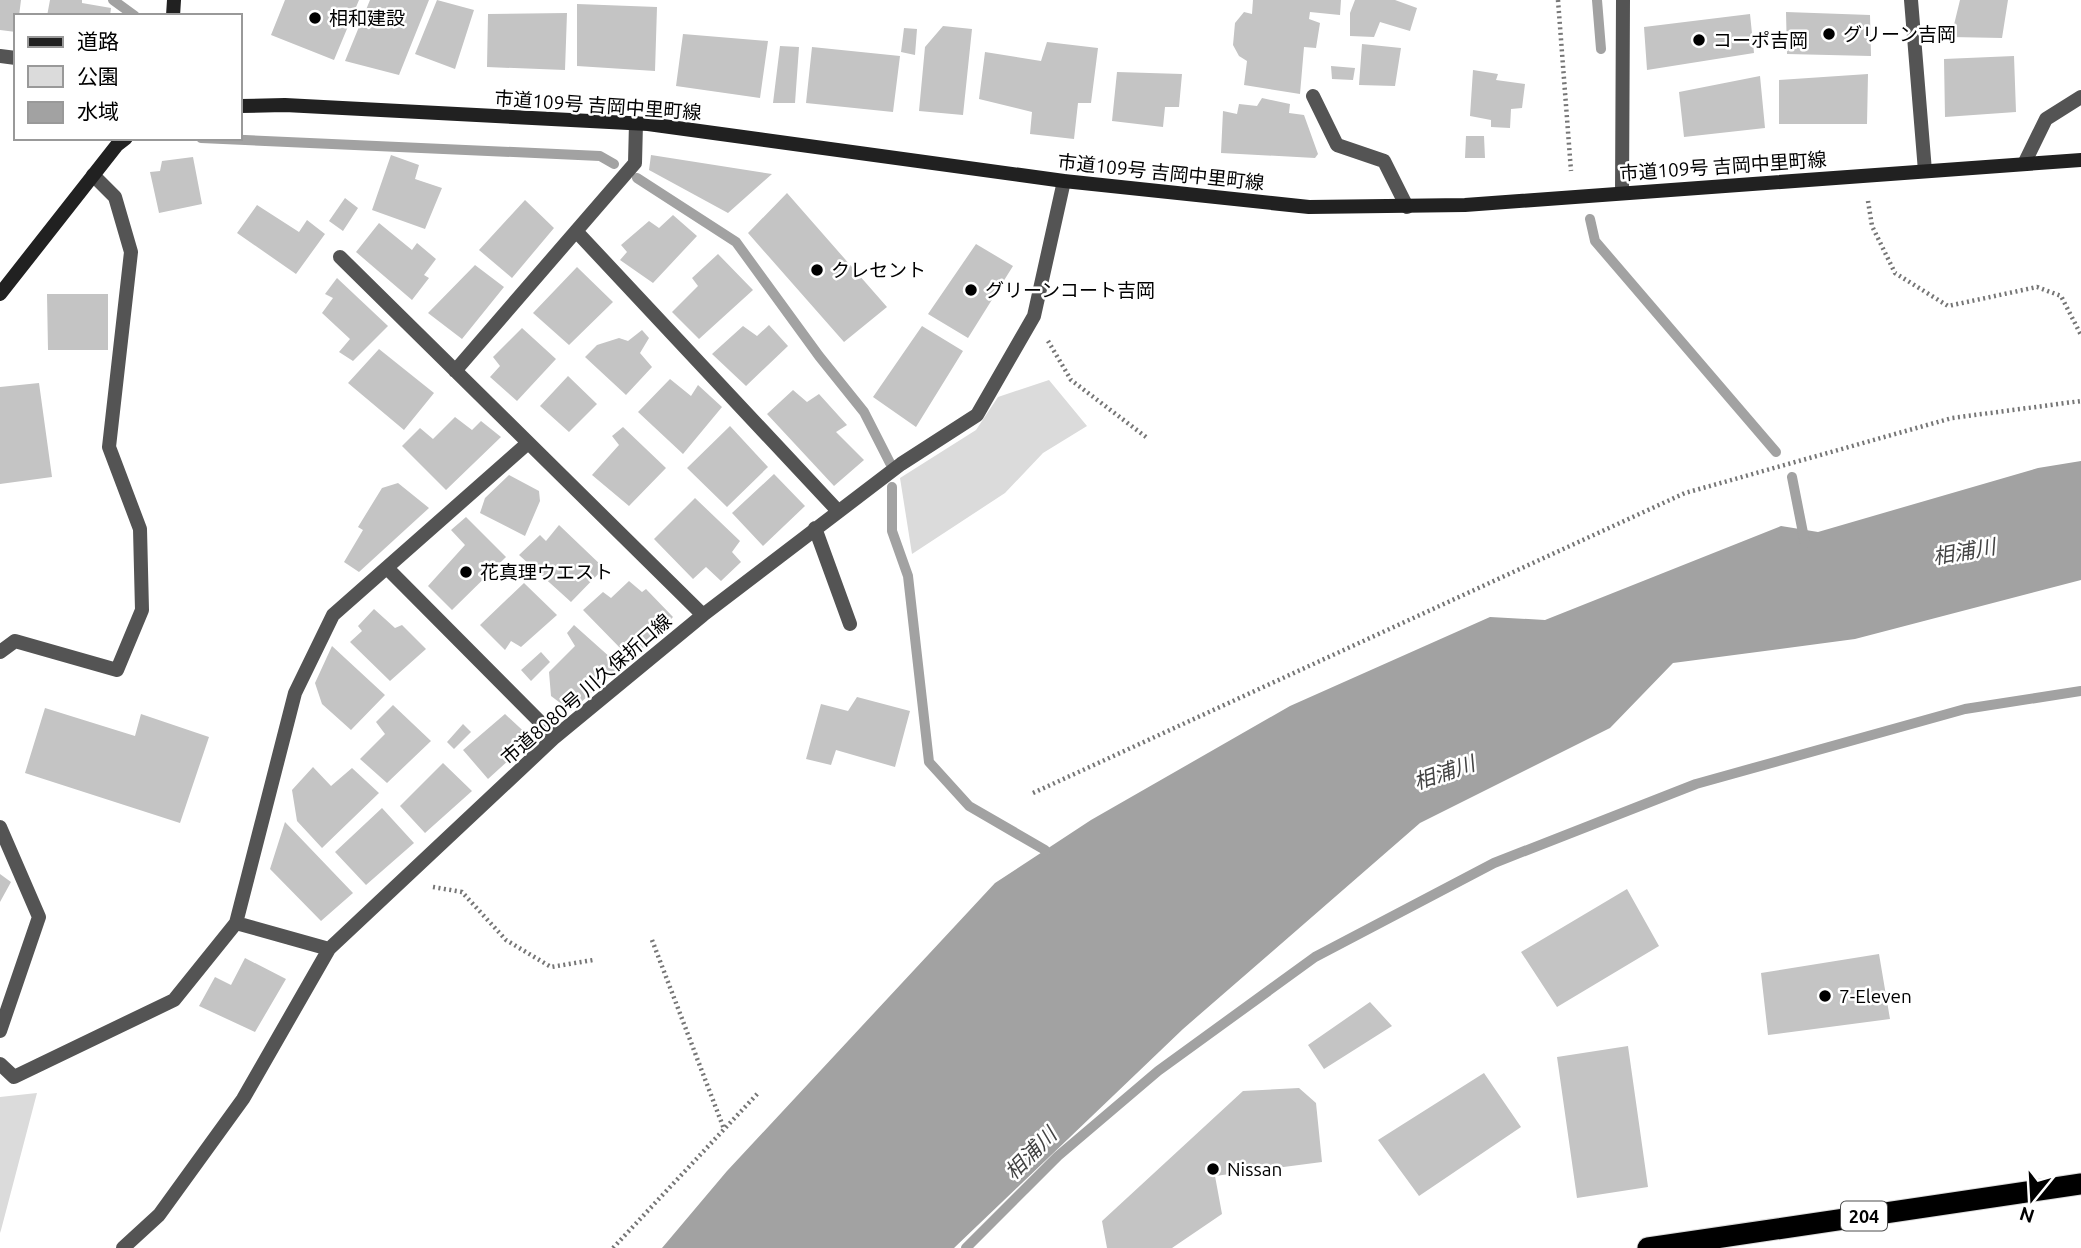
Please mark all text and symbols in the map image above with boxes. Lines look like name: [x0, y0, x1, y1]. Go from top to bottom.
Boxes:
place label: 相和建設: [329, 7, 405, 29]
marker: 相和建設: [307, 10, 323, 26]
legend: [14, 14, 242, 140]
place label: グリーン吉岡: [1843, 23, 1956, 45]
marker: グリーン吉岡: [1821, 26, 1837, 42]
text: 道路: [77, 29, 119, 53]
place label: コーポ吉岡: [1713, 29, 1808, 51]
marker: コーポ吉岡: [1691, 32, 1707, 48]
text: 公園: [77, 64, 119, 88]
street label: 市道109号 吉岡中里町線: [494, 87, 702, 123]
text: 水域: [77, 99, 119, 123]
street label: 市道109号 吉岡中里町線: [1619, 148, 1827, 184]
street label: 市道109号 吉岡中里町線: [1057, 150, 1265, 194]
place label: クレセント: [831, 259, 926, 281]
marker: クレセント: [809, 262, 825, 278]
place label: グリーンコート吉岡: [985, 279, 1155, 301]
marker: グリーンコート吉岡: [963, 282, 979, 298]
water label: 相浦川: [1931, 533, 1999, 568]
place label: 花真理ウエスト: [480, 561, 613, 583]
marker: 花真理ウエスト: [458, 564, 474, 580]
street label: 市道8080号 川久保折口線: [496, 609, 676, 769]
water label: 相浦川: [1410, 750, 1480, 794]
place label: 7-Eleven: [1839, 985, 1912, 1007]
marker: 7-Eleven: [1817, 988, 1833, 1004]
water label: 相浦川: [999, 1121, 1062, 1184]
place label: Nissan: [1227, 1158, 1282, 1180]
marker: Nissan: [1205, 1161, 1221, 1177]
north arrow: [1997, 1164, 2067, 1234]
road number: 204: [1841, 1202, 1887, 1231]
text: N: [2017, 1203, 2037, 1228]

